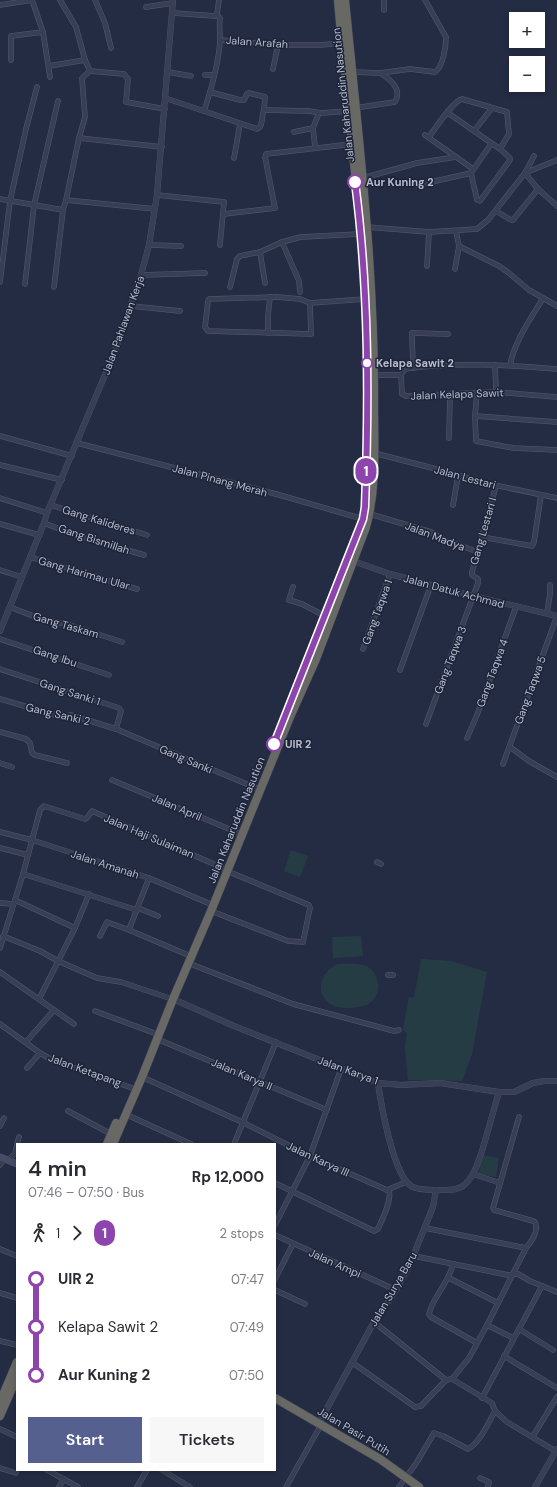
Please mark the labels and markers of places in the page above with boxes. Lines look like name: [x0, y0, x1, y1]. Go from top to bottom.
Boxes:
marker: Aur Kuning 2: [347, 174, 363, 190]
place label: Aur Kuning 2: [366, 175, 434, 189]
place label: Kelapa Sawit 2: [376, 356, 454, 370]
marker: Kelapa Sawit 2: [361, 357, 373, 369]
marker: UIR 2: [266, 736, 282, 752]
place label: UIR 2: [285, 737, 311, 751]

